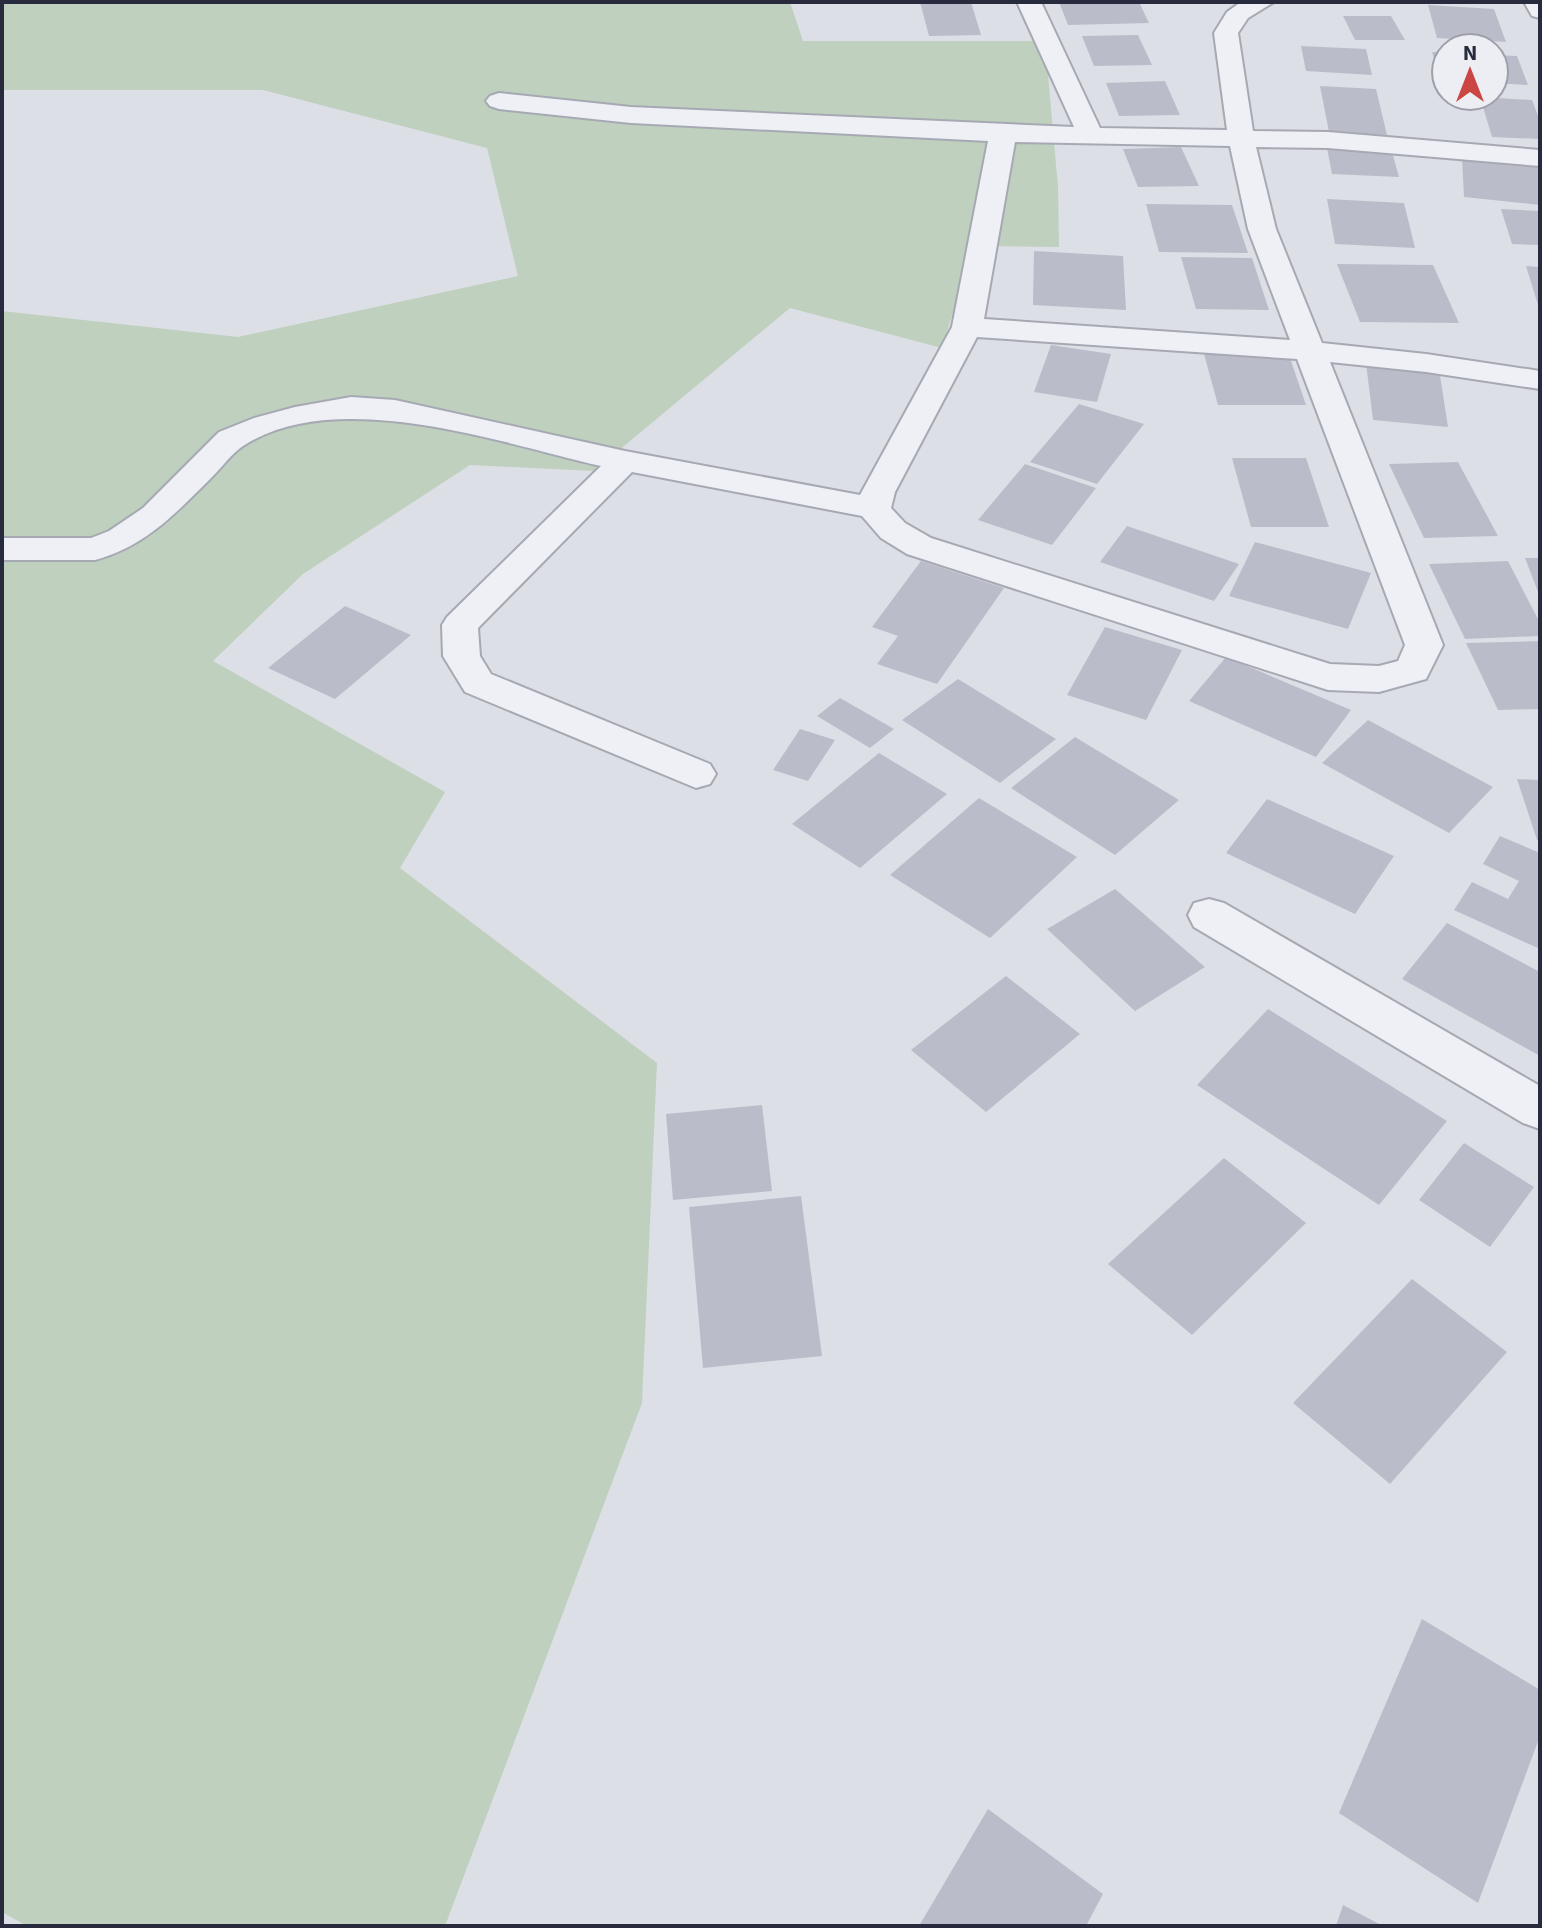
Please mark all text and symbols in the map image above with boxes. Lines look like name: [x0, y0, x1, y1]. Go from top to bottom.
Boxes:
north arrow: [1430, 32, 1510, 112]
text: N: [1463, 37, 1477, 69]

